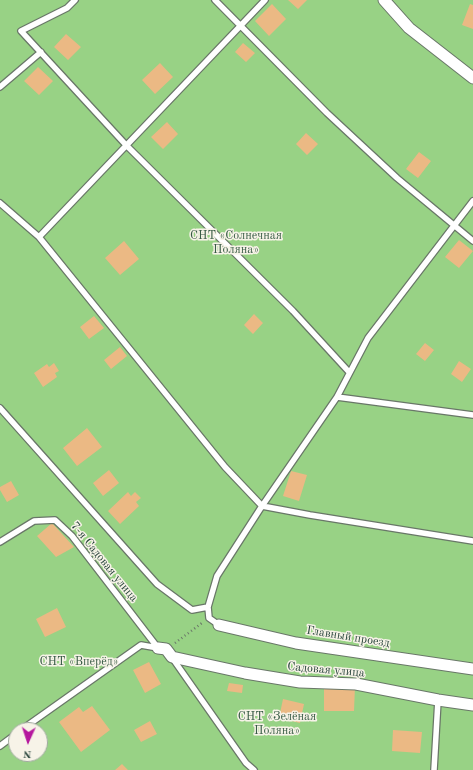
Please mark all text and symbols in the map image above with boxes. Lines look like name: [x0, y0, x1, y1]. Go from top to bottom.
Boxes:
park label: СНТ «Солнечная Поляна»: [190, 229, 282, 257]
street label: 7-я Садовая улица: [67, 519, 141, 605]
street label: Главный проезд: [305, 623, 391, 651]
park label: СНТ «Вперёд»: [40, 655, 118, 669]
street label: Садовая улица: [287, 659, 365, 681]
park label: СНТ «Зелёная Поляна»: [238, 710, 316, 738]
north arrow: [8, 722, 48, 762]
text: N: [23, 748, 32, 759]

